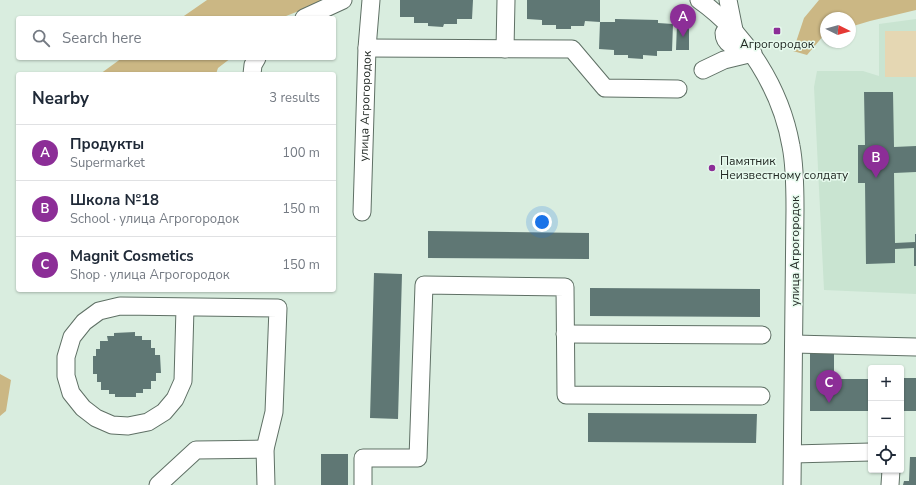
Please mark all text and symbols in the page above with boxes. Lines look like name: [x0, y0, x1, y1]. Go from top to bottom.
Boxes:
pin: A: [670, 4, 696, 37]
north arrow: [820, 12, 856, 48]
search box: [16, 16, 336, 60]
marker: Агрогородок: [772, 26, 782, 36]
icon: search: [30, 27, 52, 49]
text: Search here: [62, 28, 142, 48]
place label: Агрогородок: [740, 36, 815, 52]
street label: улица Агрогородок: [356, 50, 375, 162]
text: Nearby: [32, 87, 89, 110]
text: 3 results: [269, 89, 320, 107]
text: Продукты: [70, 134, 144, 154]
text: A: [40, 144, 50, 162]
text: 100 m: [282, 144, 320, 162]
pin: B: [863, 145, 889, 178]
place label: Памятник Неизвестному солдату: [720, 153, 849, 183]
text: Supermarket: [70, 154, 145, 172]
marker: Памятник Неизвестному солдату: [707, 163, 717, 173]
text: Школа №18: [70, 190, 159, 210]
street label: улица Агрогородок: [787, 195, 803, 306]
text: B: [41, 200, 49, 218]
text: 150 m: [282, 200, 320, 218]
text: School · улица Агрогородок: [70, 210, 239, 228]
your location: [532, 212, 552, 232]
text: Magnit Cosmetics: [70, 246, 194, 266]
text: C: [41, 256, 49, 274]
text: 150 m: [282, 256, 320, 274]
text: Shop · улица Агрогородок: [70, 266, 230, 284]
map controls: [868, 365, 904, 473]
button: +: [868, 365, 904, 401]
pin: C: [816, 370, 842, 403]
button: −: [868, 401, 904, 437]
button: locate: [868, 437, 904, 473]

